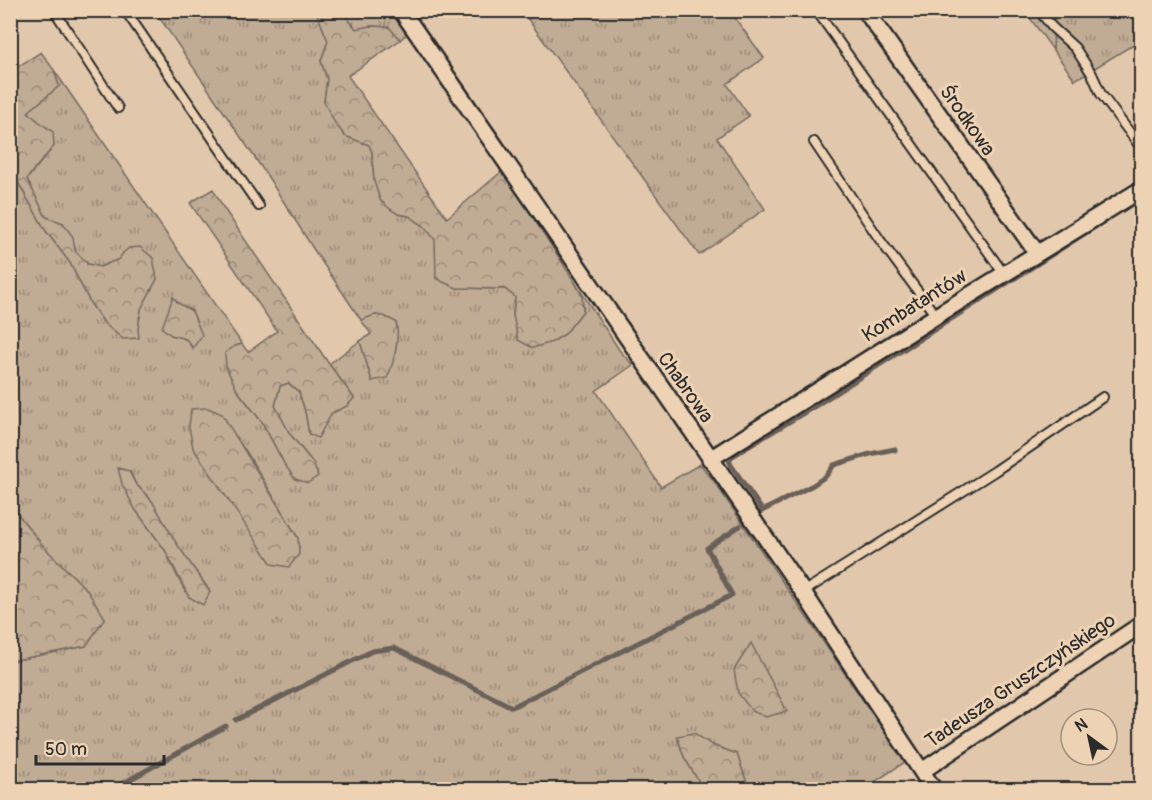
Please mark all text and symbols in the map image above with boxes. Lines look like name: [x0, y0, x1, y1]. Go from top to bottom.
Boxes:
street label: Środkowa: [934, 80, 1001, 161]
street label: Kombatantów: [857, 263, 972, 348]
street label: Chabrowa: [652, 347, 719, 428]
street label: Tadeusza Gruszczyńskiego: [920, 607, 1120, 753]
north arrow: [1059, 707, 1119, 767]
text: N: [1071, 714, 1092, 737]
scale bar: [36, 728, 164, 766]
text: 50 m: [45, 738, 87, 761]

